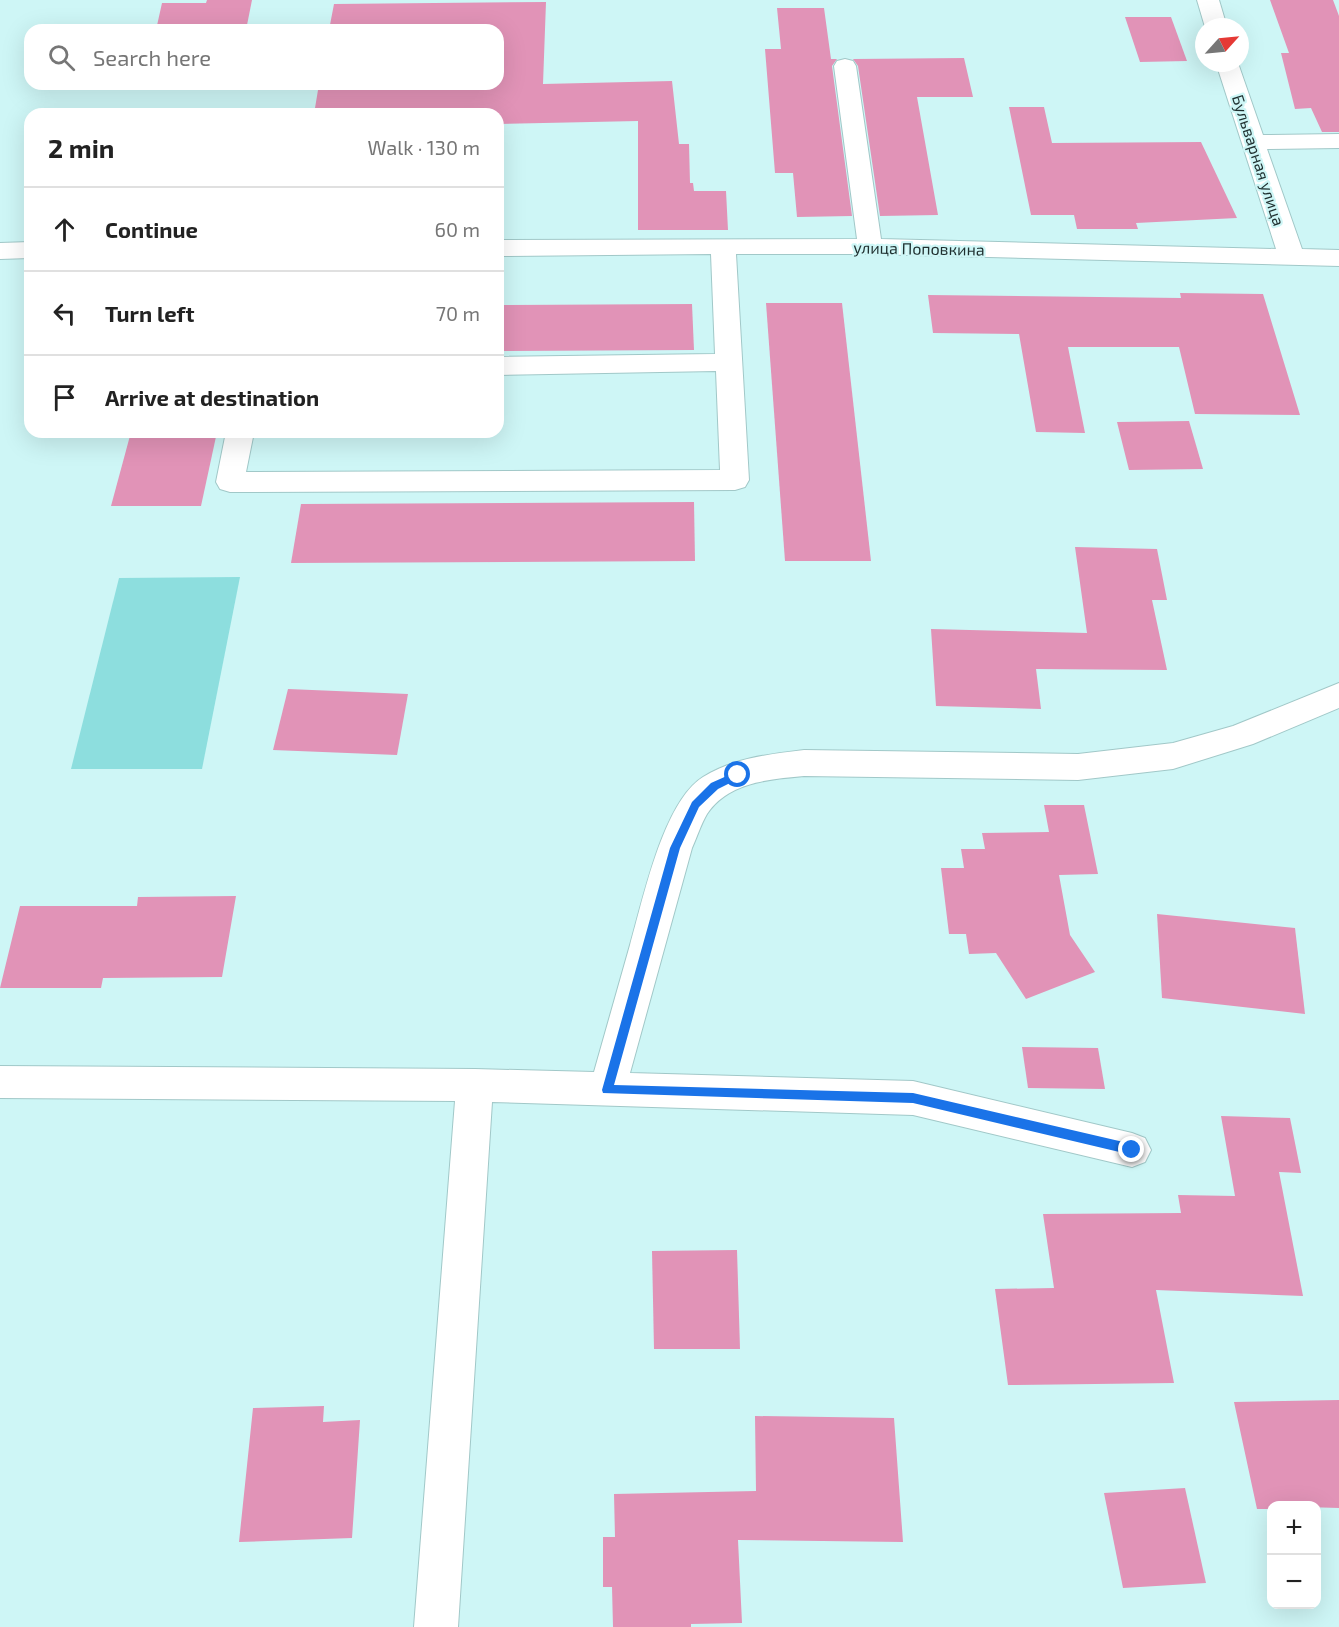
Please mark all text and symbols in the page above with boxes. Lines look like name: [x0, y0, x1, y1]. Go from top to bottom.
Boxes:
north arrow: [1195, 18, 1249, 72]
search box: [24, 24, 504, 90]
icon: search: [45, 41, 78, 74]
text: Search here: [93, 44, 211, 70]
street label: Бульварная улица: [1228, 92, 1289, 228]
text: 2 min: [48, 132, 114, 163]
text: Walk · 130 m: [368, 135, 480, 159]
icon: ahead: [48, 213, 81, 246]
text: Continue: [105, 216, 198, 242]
text: 60 m: [435, 217, 480, 241]
street label: улица Поповкина: [853, 237, 985, 260]
icon: left: [48, 297, 81, 330]
text: Turn left: [105, 300, 194, 326]
text: 70 m: [436, 301, 480, 325]
icon: arrive: [48, 381, 81, 414]
text: Arrive at destination: [105, 384, 319, 410]
route start: [724, 761, 750, 787]
route end: [1118, 1136, 1144, 1162]
map controls: [1267, 1501, 1321, 1609]
button: +: [1267, 1501, 1321, 1555]
button: −: [1267, 1555, 1321, 1609]

